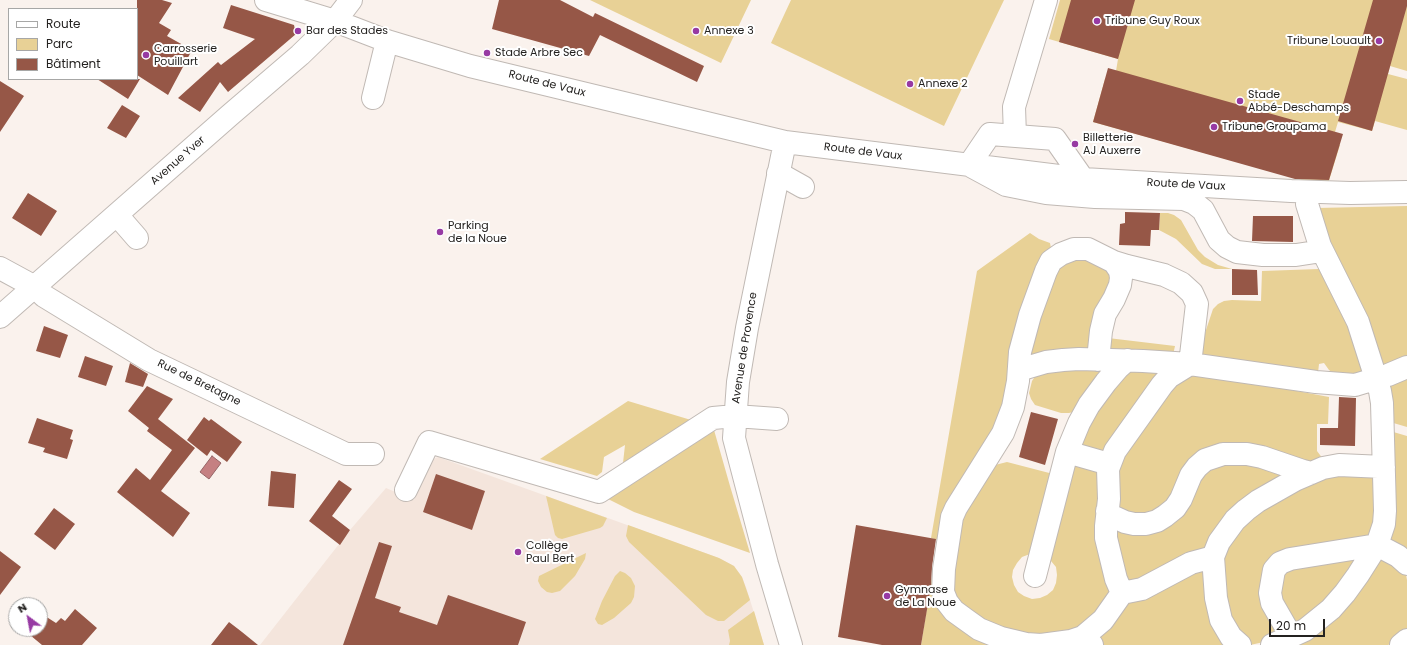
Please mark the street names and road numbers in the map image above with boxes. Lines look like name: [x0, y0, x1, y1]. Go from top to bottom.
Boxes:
street label: Route de Vaux: [507, 68, 587, 100]
street label: Avenue Yver: [148, 134, 208, 188]
street label: Route de Vaux: [823, 141, 903, 163]
street label: Route de Vaux: [1146, 176, 1226, 194]
street label: Avenue de Provence: [730, 291, 760, 405]
street label: Rue de Bretagne: [155, 357, 243, 409]

